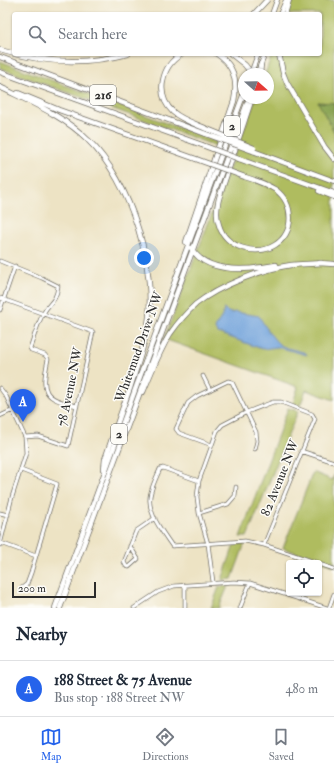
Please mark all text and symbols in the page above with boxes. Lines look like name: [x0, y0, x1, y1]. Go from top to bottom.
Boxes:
search box: [12, 12, 322, 56]
icon: search: [26, 23, 48, 45]
text: Search here: [58, 25, 127, 44]
north arrow: [238, 68, 274, 104]
road number: 216: [90, 85, 116, 105]
road number: 2: [224, 116, 240, 136]
your location: [134, 248, 154, 268]
street label: Whitemud Drive NW: [111, 289, 167, 405]
street label: 78 Avenue NW: [54, 345, 86, 428]
pin: A: [10, 389, 36, 422]
road number: 2: [111, 424, 127, 444]
street label: 82 Avenue NW: [257, 437, 303, 518]
map controls: [286, 560, 322, 596]
button: locate: [286, 560, 322, 596]
scale bar: [12, 580, 96, 599]
text: 200 m: [18, 582, 46, 595]
text: Nearby: [16, 624, 67, 645]
text: 188 Street & 75 Avenue: [54, 671, 192, 690]
text: A: [25, 681, 33, 697]
text: 480 m: [285, 681, 318, 697]
text: Bus stop · 188 Street NW: [54, 690, 184, 706]
tab: Map: [40, 726, 62, 763]
tab: Directions: [142, 726, 189, 763]
tab: Saved: [269, 726, 294, 763]

